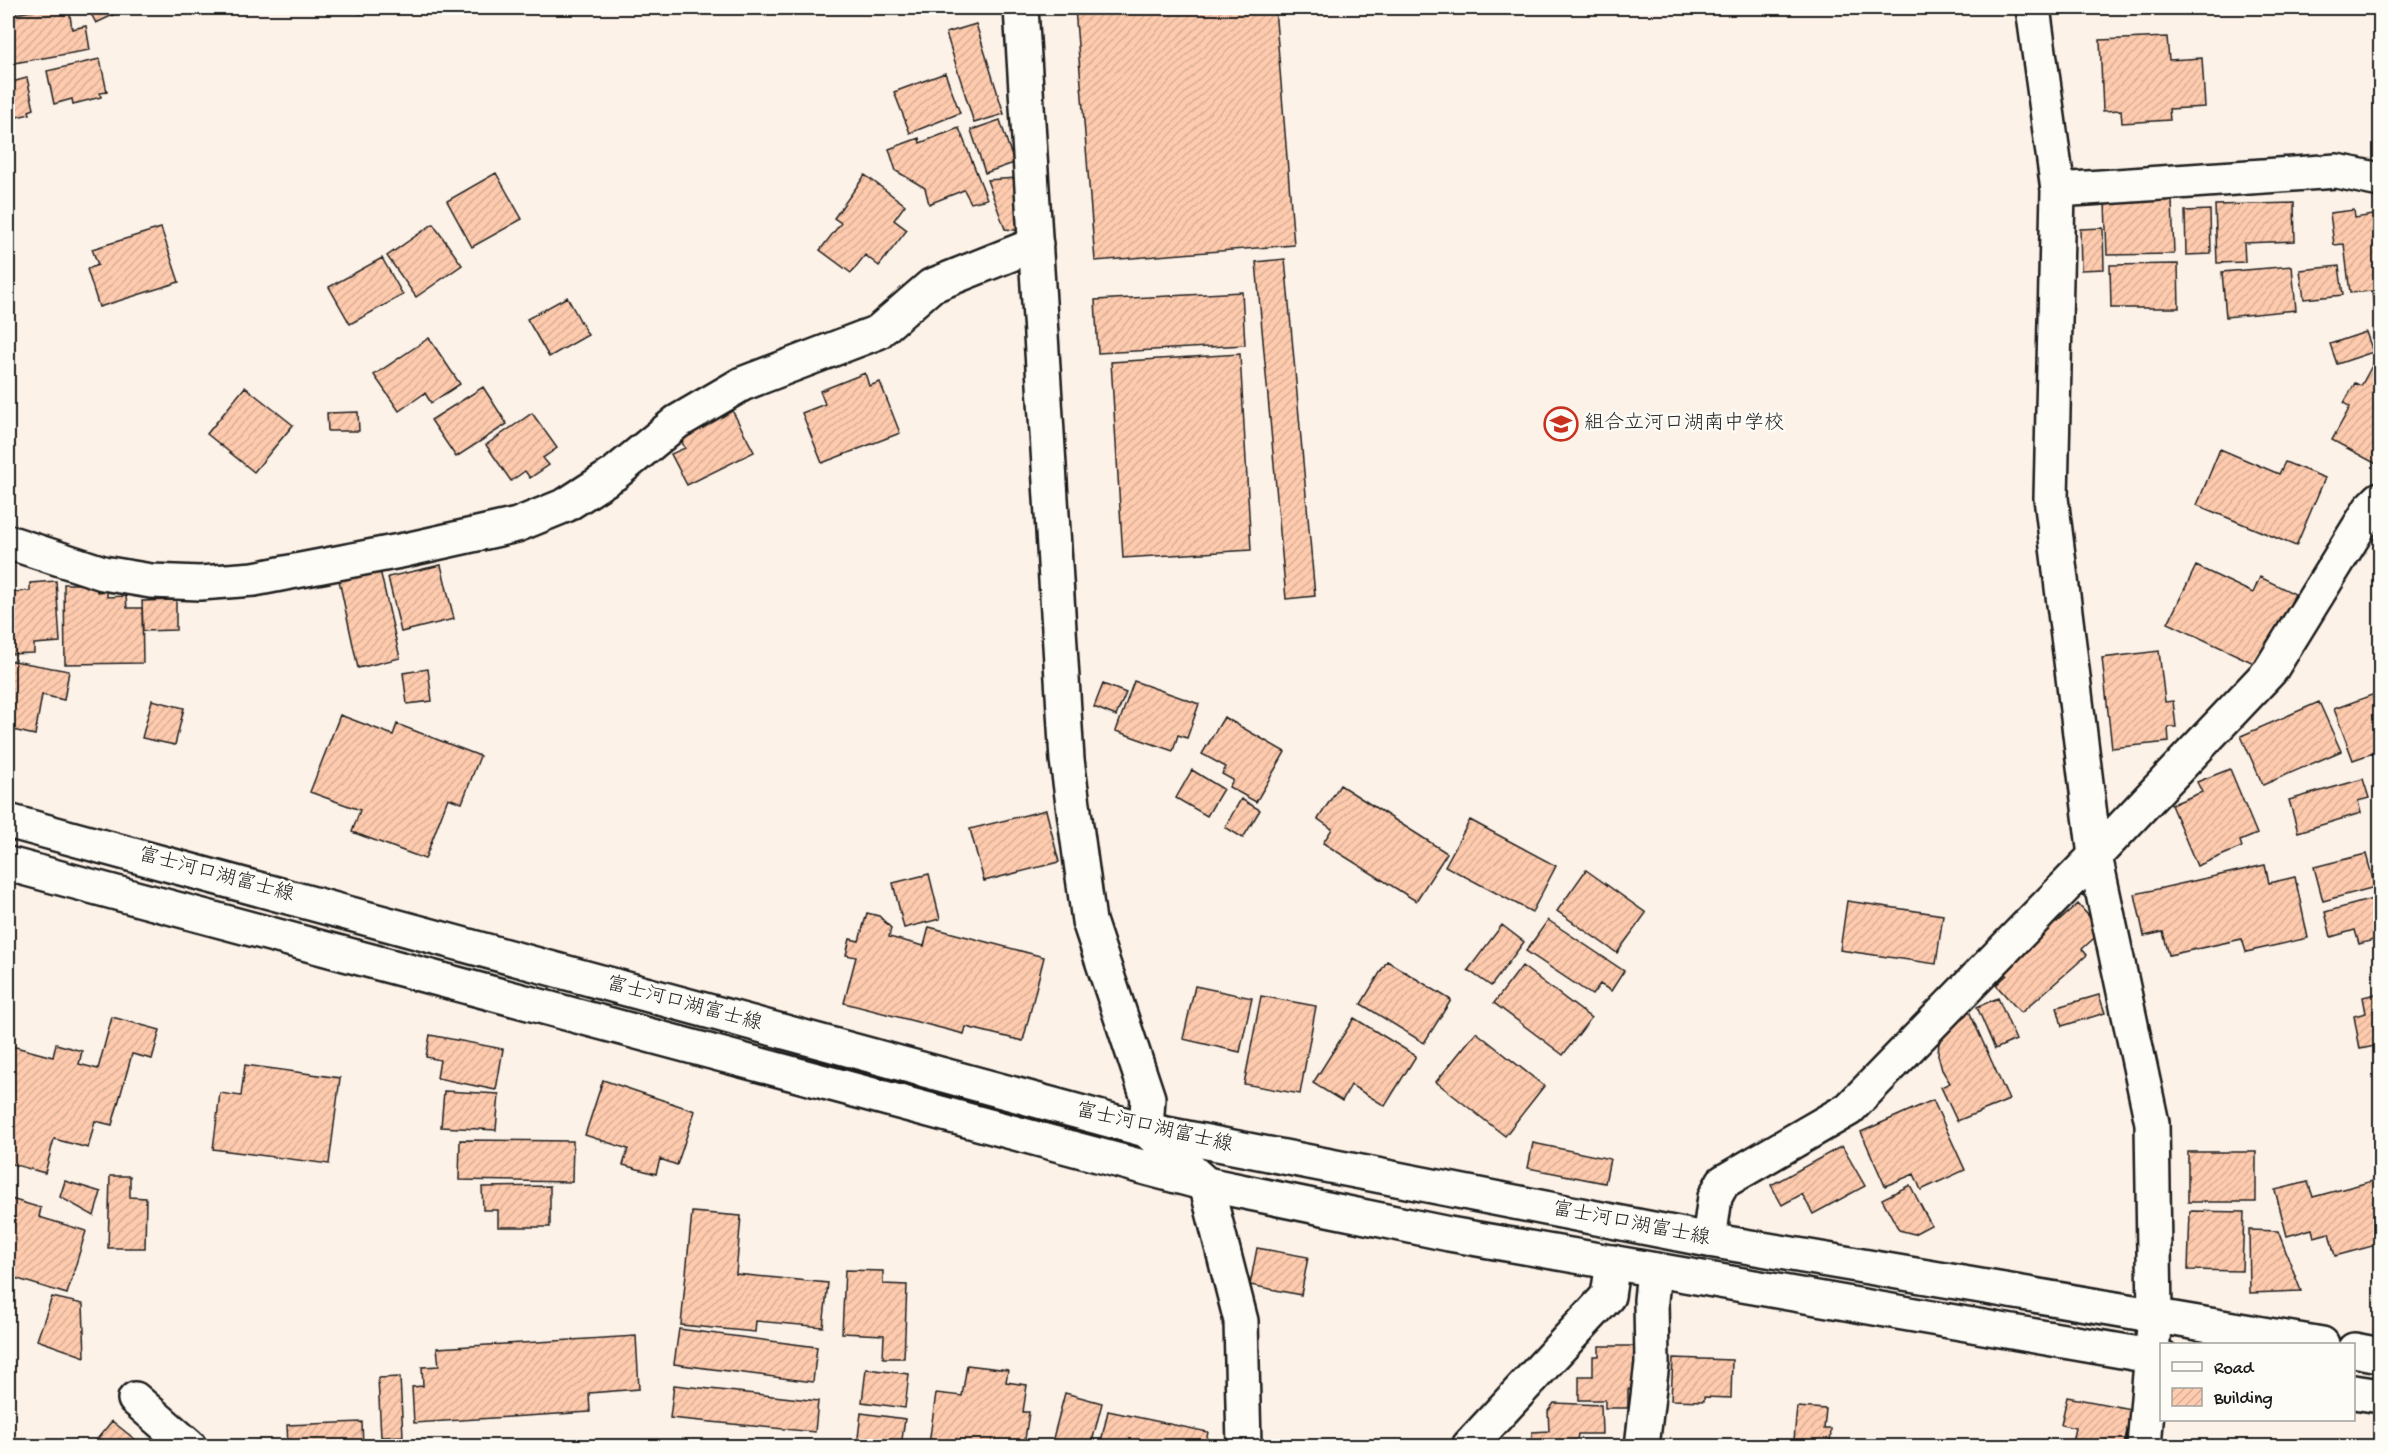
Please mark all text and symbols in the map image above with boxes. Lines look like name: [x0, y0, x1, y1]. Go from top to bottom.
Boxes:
school or university icon: 組合立河口湖南中学校: [1543, 406, 1579, 442]
place label: 組合立河口湖南中学校: [1584, 411, 1784, 436]
street label: 富士河口湖富士線: [136, 842, 297, 908]
street label: 富士河口湖富士線: [604, 971, 765, 1037]
street label: 富士河口湖富士線: [1073, 1098, 1235, 1158]
street label: 富士河口湖富士線: [1550, 1196, 1712, 1252]
legend: [2160, 1343, 2355, 1421]
text: Road: [2214, 1359, 2255, 1380]
text: Building: [2213, 1389, 2273, 1410]

